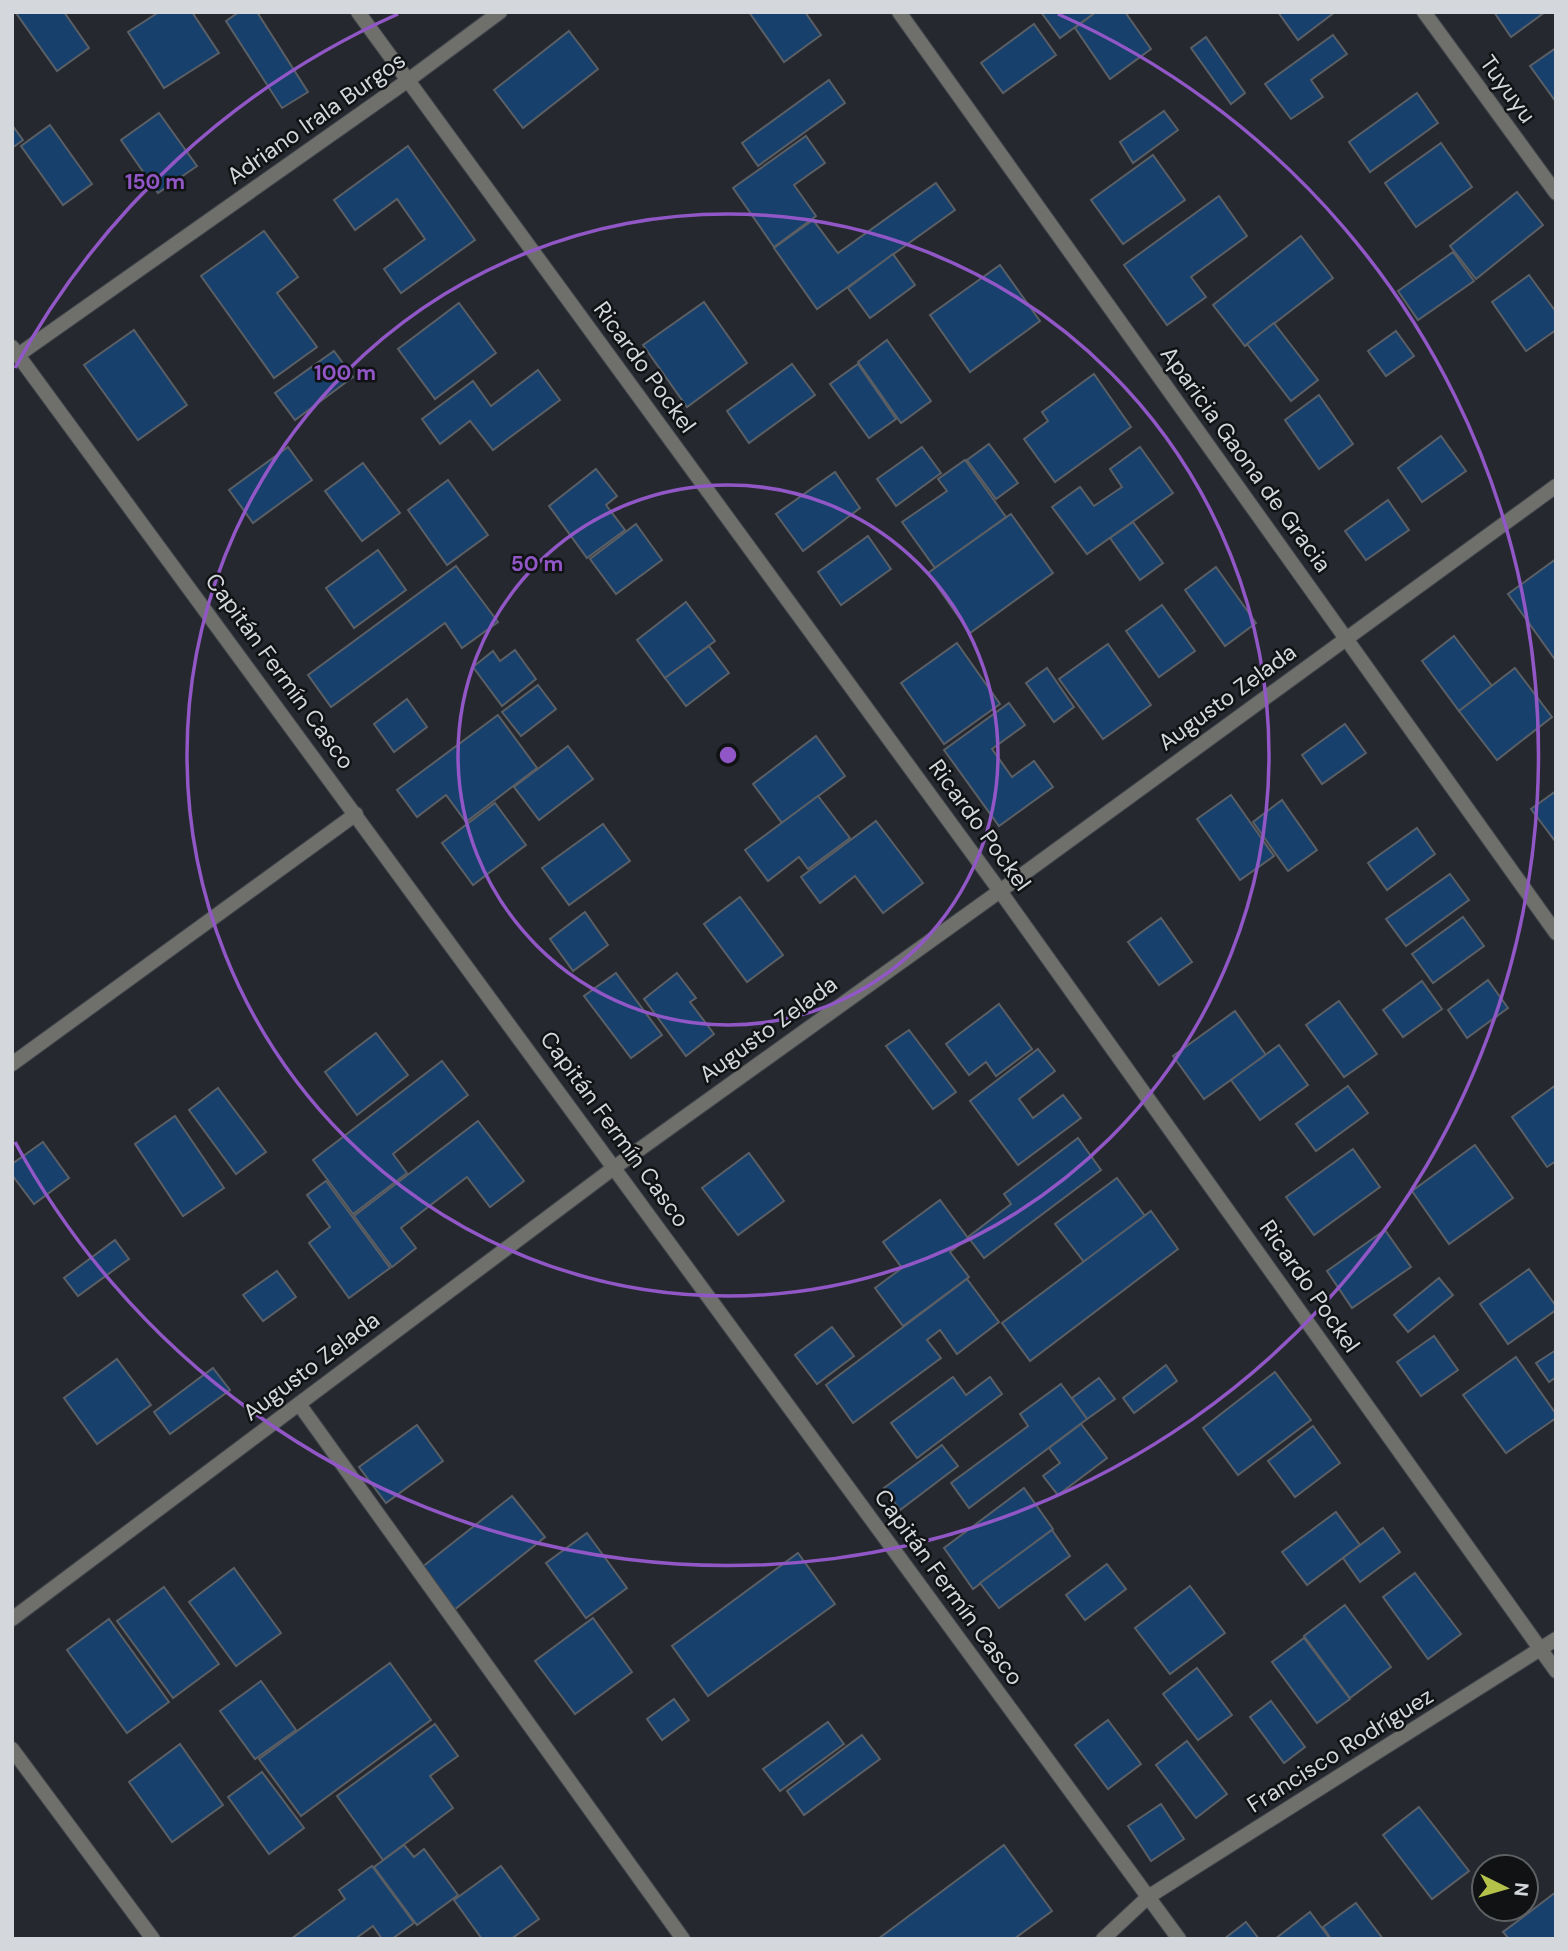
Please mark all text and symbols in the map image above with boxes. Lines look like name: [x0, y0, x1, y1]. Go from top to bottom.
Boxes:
street label: Adriano Irala Burgos: [221, 45, 411, 191]
street label: Tuyuyu: [1473, 49, 1543, 129]
text: 150 m: [125, 168, 185, 196]
street label: Ricardo Pockel: [587, 295, 703, 439]
street label: Aparicia Gaona de Gracia: [1154, 340, 1338, 578]
text: 100 m: [314, 359, 376, 387]
text: 50 m: [511, 550, 563, 578]
street label: Capitán Fermín Casco: [199, 567, 361, 775]
street label: Augusto Zelada: [1152, 637, 1302, 757]
centre of rings: [716, 743, 740, 767]
street label: Ricardo Pockel: [922, 753, 1038, 897]
street label: Augusto Zelada: [693, 969, 843, 1089]
street label: Capitán Fermín Casco: [534, 1025, 696, 1233]
street label: Ricardo Pockel: [1253, 1214, 1367, 1358]
street label: Augusto Zelada: [237, 1305, 385, 1427]
street label: Capitán Fermín Casco: [868, 1483, 1030, 1691]
street label: Francisco Rodríguez: [1241, 1681, 1439, 1819]
north arrow: [1470, 1853, 1540, 1923]
text: N: [1508, 1881, 1534, 1897]

